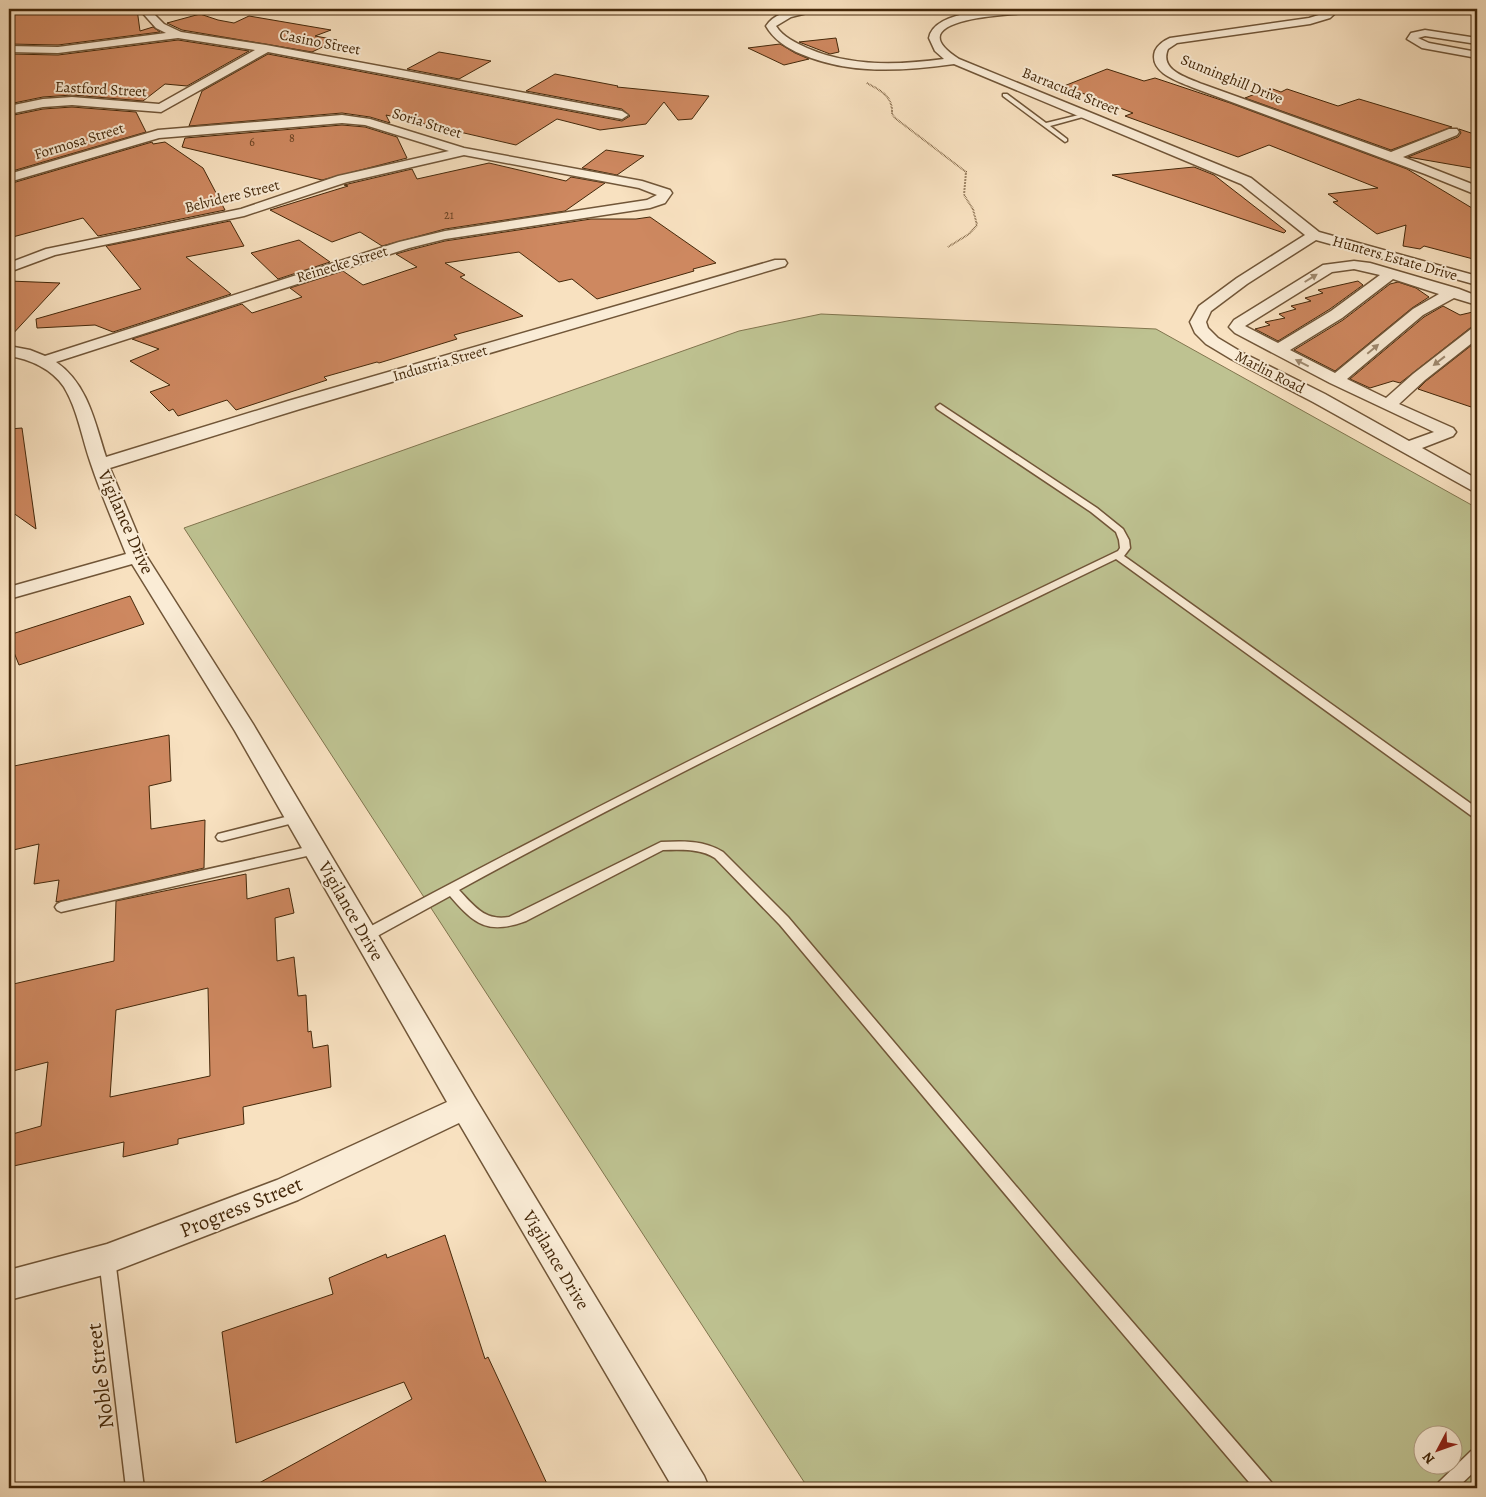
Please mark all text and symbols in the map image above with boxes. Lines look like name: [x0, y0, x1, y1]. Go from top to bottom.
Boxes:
street label: Casino Street: [278, 24, 362, 60]
street label: Sunninghill Drive: [1178, 49, 1286, 109]
street label: Barracuda Street: [1019, 62, 1123, 120]
street label: Eastford Street: [54, 77, 148, 101]
street label: Soria Street: [390, 103, 464, 143]
street label: Formosa Street: [32, 118, 126, 164]
house number: 8: [289, 130, 295, 146]
house number: 6: [249, 134, 255, 150]
street label: Belvidere Street: [182, 175, 282, 217]
house number: 21: [444, 207, 454, 223]
street label: Hunters Estate Drive: [1330, 231, 1460, 285]
street label: Reinecke Street: [294, 241, 390, 287]
one-way arrow: [1304, 274, 1317, 283]
street label: Industria Street: [390, 340, 490, 386]
one-way arrow: [1367, 344, 1379, 355]
street label: Marlin Road: [1232, 346, 1309, 398]
one-way arrow: [1433, 356, 1446, 367]
one-way arrow: [1295, 359, 1309, 367]
street label: Vigilance Drive: [92, 465, 160, 578]
street label: Vigilance Drive: [312, 856, 389, 965]
street label: Progress Street: [175, 1170, 307, 1244]
street label: Vigilance Drive: [516, 1205, 595, 1314]
street label: Noble Street: [80, 1322, 120, 1430]
north arrow: [1414, 1424, 1464, 1474]
text: N: [1418, 1448, 1439, 1468]

